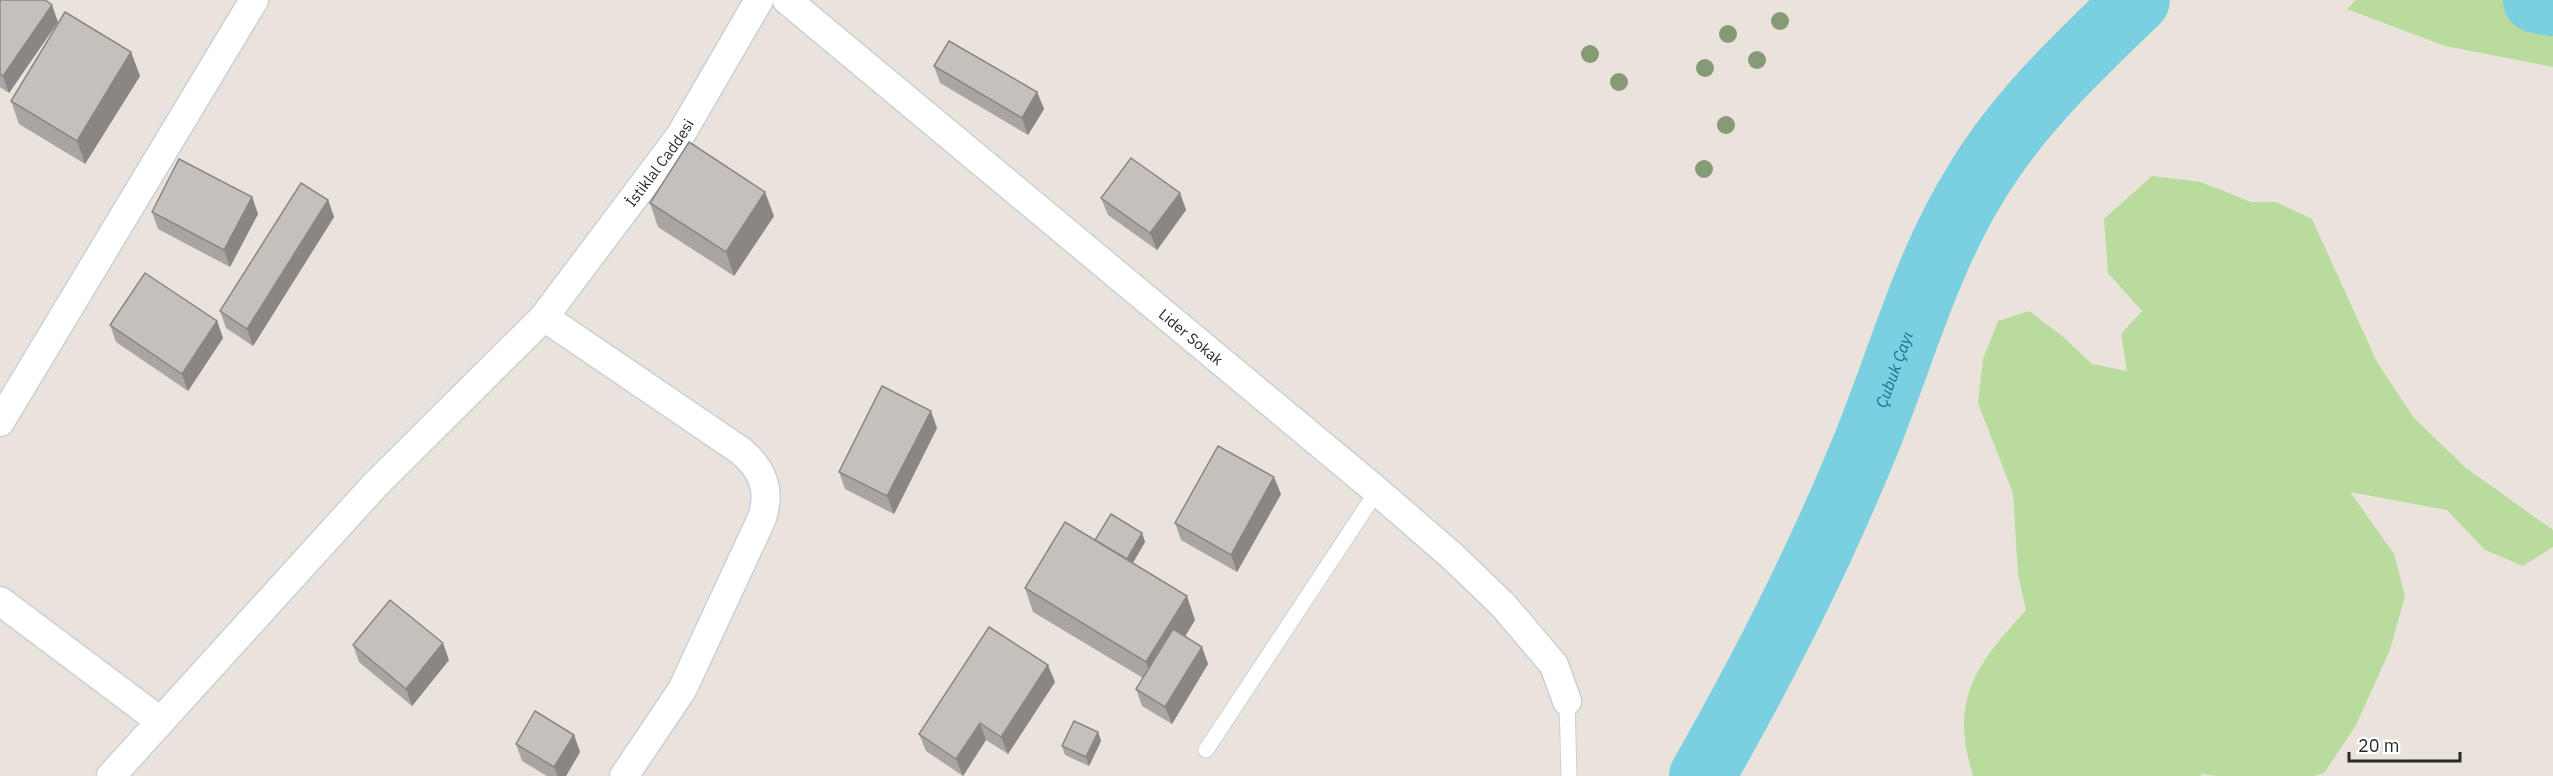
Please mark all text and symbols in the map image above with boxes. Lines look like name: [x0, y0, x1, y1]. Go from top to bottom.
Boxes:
street label: İstiklal Caddesi: [621, 115, 697, 210]
street label: Lider Sokak: [1155, 304, 1228, 369]
water label: Çubuk Çayı: [1871, 329, 1917, 410]
scale bar: [2349, 725, 2460, 763]
text: 20 m: [2358, 734, 2400, 757]

